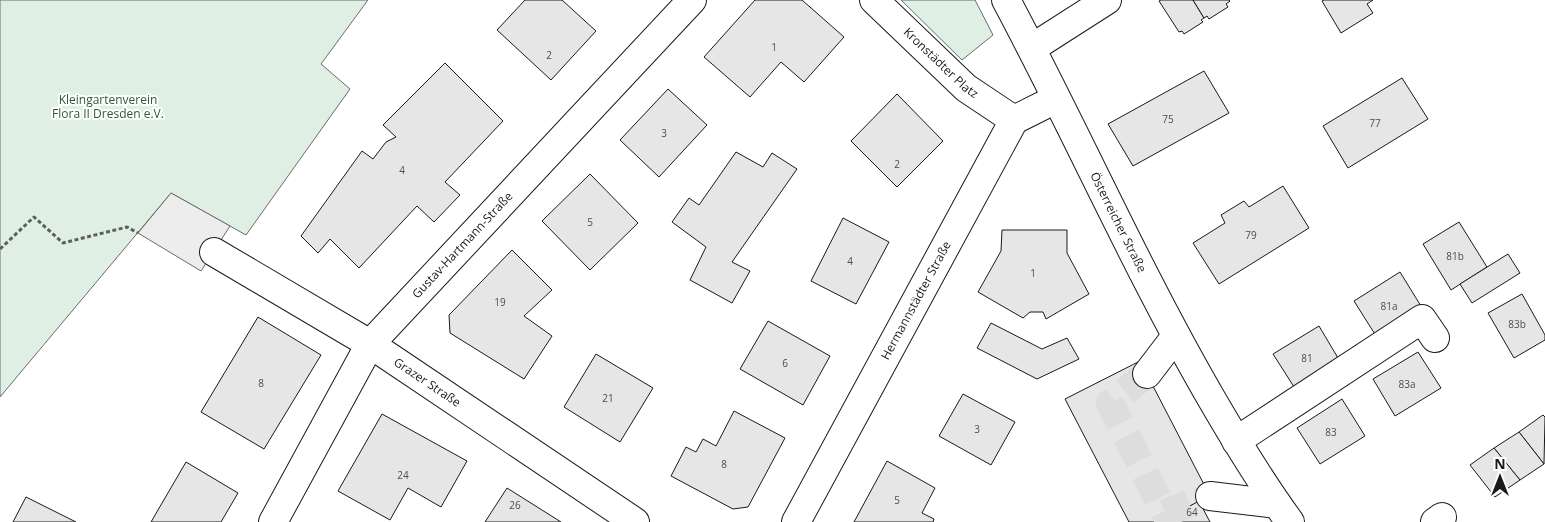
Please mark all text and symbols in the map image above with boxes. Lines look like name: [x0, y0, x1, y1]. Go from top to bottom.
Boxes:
street label: Kronstädter Platz: [900, 24, 982, 102]
house number: 1: [771, 40, 777, 54]
house number: 2: [546, 48, 552, 62]
park label: Kleingartenverein Flora II Dresden e.V.: [52, 91, 164, 122]
house number: 75: [1162, 112, 1174, 126]
house number: 77: [1369, 116, 1381, 130]
house number: 3: [661, 126, 667, 140]
house number: 2: [894, 157, 900, 171]
house number: 4: [399, 163, 405, 177]
street label: Österreicher Straße: [1086, 169, 1151, 276]
street label: Gustav-Hartmann-Straße: [408, 188, 516, 302]
house number: 5: [587, 215, 593, 229]
house number: 79: [1245, 228, 1257, 242]
street label: Hermannstädter Straße: [877, 238, 955, 363]
house number: 81b: [1446, 249, 1464, 263]
house number: 4: [847, 254, 853, 268]
house number: 1: [1030, 266, 1036, 280]
house number: 19: [494, 295, 506, 309]
house number: 81a: [1381, 299, 1398, 313]
house number: 83b: [1508, 317, 1526, 331]
house number: 81: [1301, 351, 1313, 365]
street label: Grazer Straße: [391, 353, 465, 411]
house number: 6: [782, 356, 788, 370]
house number: 8: [258, 376, 264, 390]
house number: 83a: [1399, 377, 1416, 391]
house number: 21: [602, 391, 614, 405]
house number: 3: [974, 422, 980, 436]
house number: 83: [1325, 425, 1337, 439]
north arrow: [1475, 452, 1525, 502]
text: N: [1494, 454, 1506, 473]
house number: 8: [721, 457, 727, 471]
house number: 24: [397, 468, 409, 482]
house number: 5: [894, 493, 900, 507]
house number: 26: [509, 498, 521, 512]
house number: 64: [1186, 505, 1198, 519]

